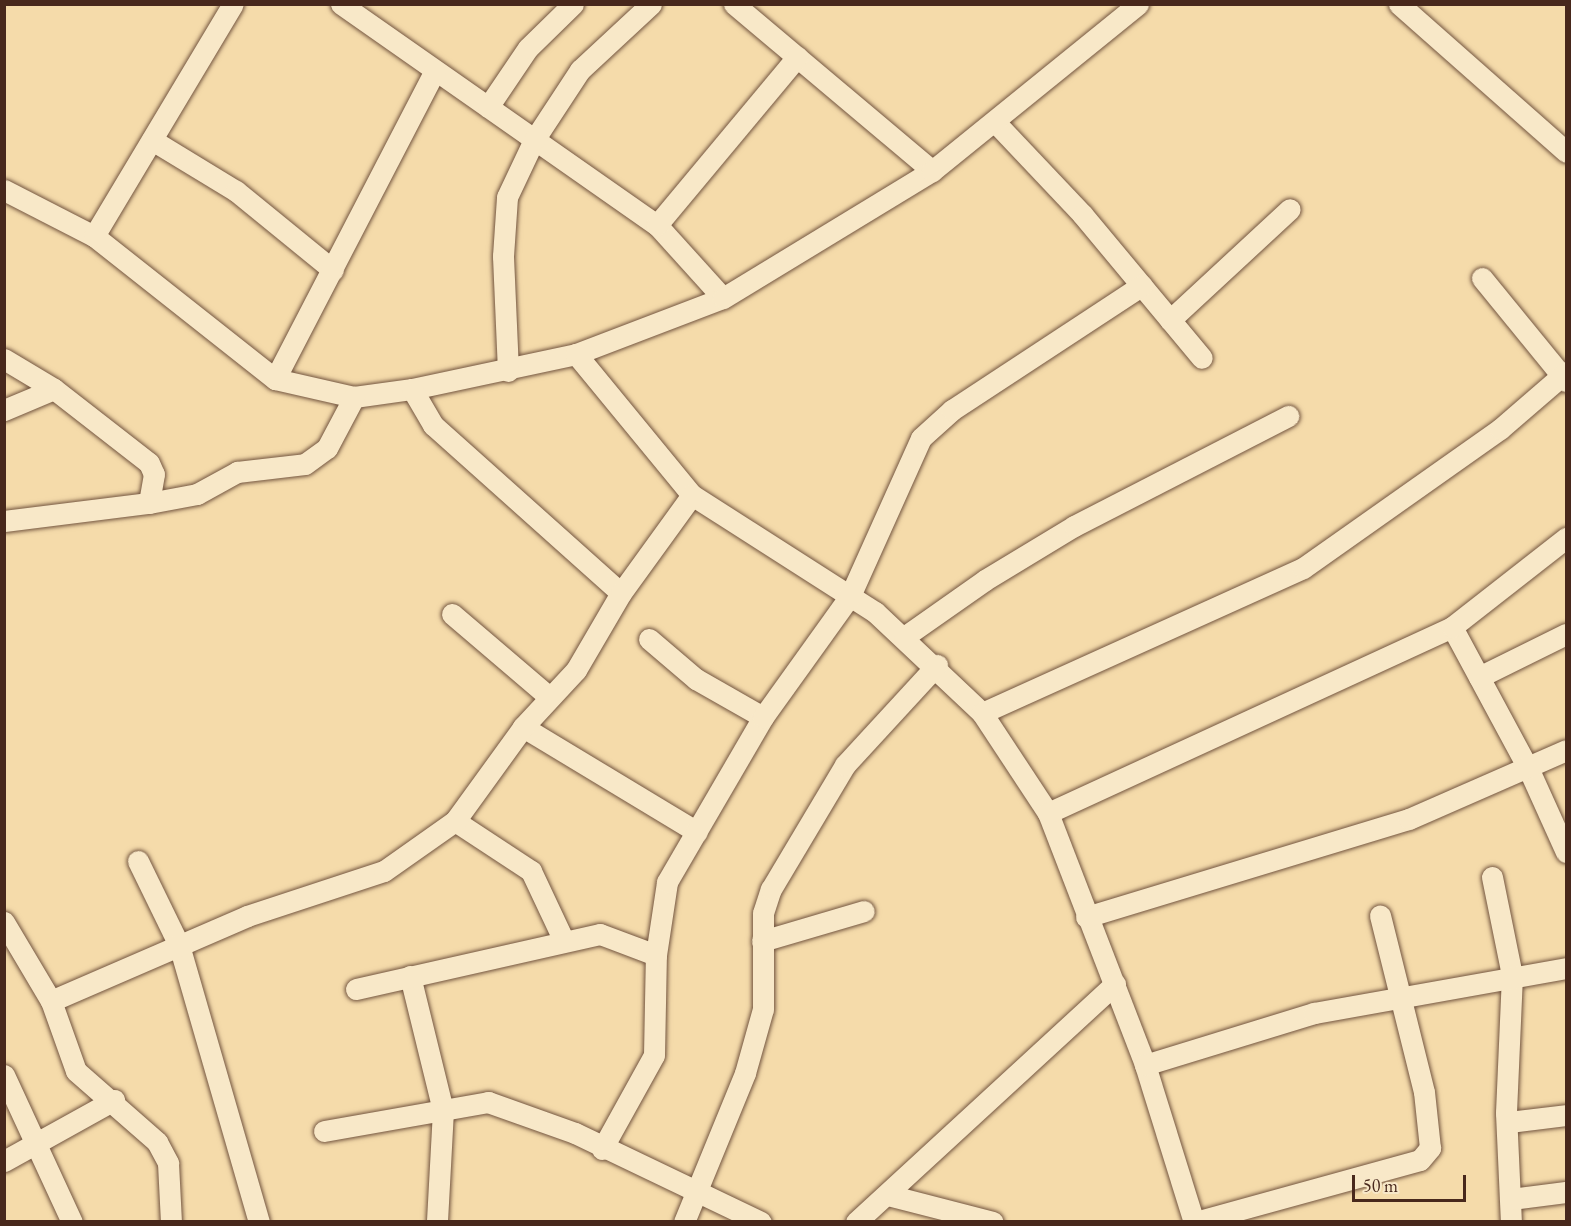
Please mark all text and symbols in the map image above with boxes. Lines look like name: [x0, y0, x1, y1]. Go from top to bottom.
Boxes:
scale bar: [1355, 1163, 1469, 1201]
text: 50 m: [1363, 1174, 1398, 1197]

